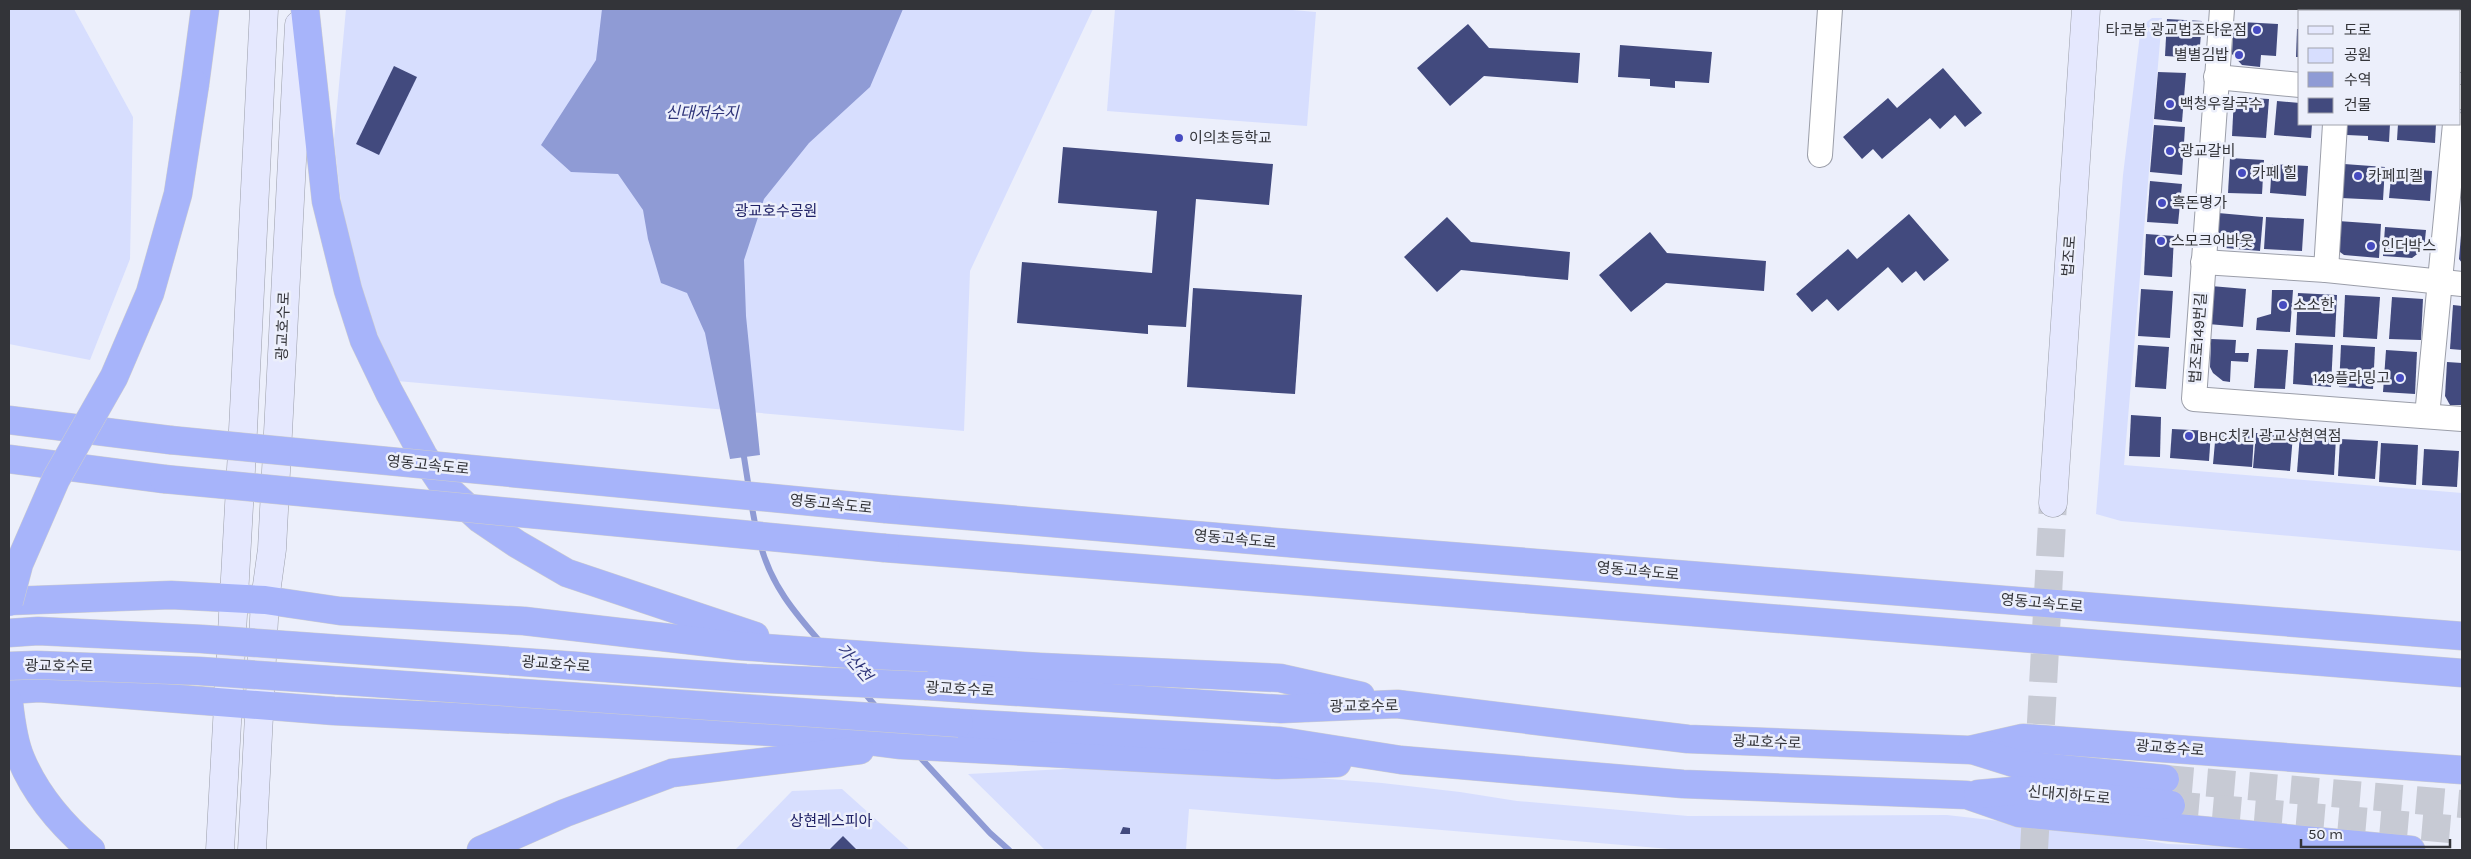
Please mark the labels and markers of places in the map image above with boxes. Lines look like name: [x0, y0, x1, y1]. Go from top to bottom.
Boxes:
place label: 타코붐 광교법조타운점: [2105, 21, 2247, 39]
marker: 타코붐 광교법조타운점: [2251, 24, 2263, 36]
place label: 별별김밥: [2174, 46, 2229, 64]
marker: 별별김밥: [2233, 49, 2245, 61]
place label: 백청우칼국수: [2180, 95, 2263, 113]
marker: 백청우칼국수: [2164, 98, 2176, 110]
place label: 이의초등학교: [1189, 129, 1272, 147]
marker: 이의초등학교: [1173, 132, 1185, 144]
place label: 광교갈비: [2180, 142, 2235, 160]
marker: 광교갈비: [2164, 145, 2176, 157]
place label: 카페 힐: [2252, 164, 2297, 182]
marker: 카페 힐: [2236, 167, 2248, 179]
place label: 카페피켈: [2368, 167, 2423, 185]
marker: 카페피켈: [2352, 170, 2364, 182]
place label: 흑돈명가: [2172, 194, 2227, 212]
marker: 흑돈명가: [2156, 197, 2168, 209]
place label: 스모크어바웃: [2171, 232, 2254, 250]
marker: 스모크어바웃: [2155, 235, 2167, 247]
place label: 인더박스: [2381, 237, 2436, 255]
marker: 인더박스: [2365, 240, 2377, 252]
place label: 소소한: [2293, 296, 2335, 314]
marker: 소소한: [2277, 299, 2289, 311]
place label: 149플라밍고: [2313, 369, 2390, 387]
marker: 149플라밍고: [2394, 372, 2406, 384]
place label: BHC치킨 광교상현역점: [2199, 427, 2342, 445]
marker: BHC치킨 광교상현역점: [2183, 430, 2195, 442]

